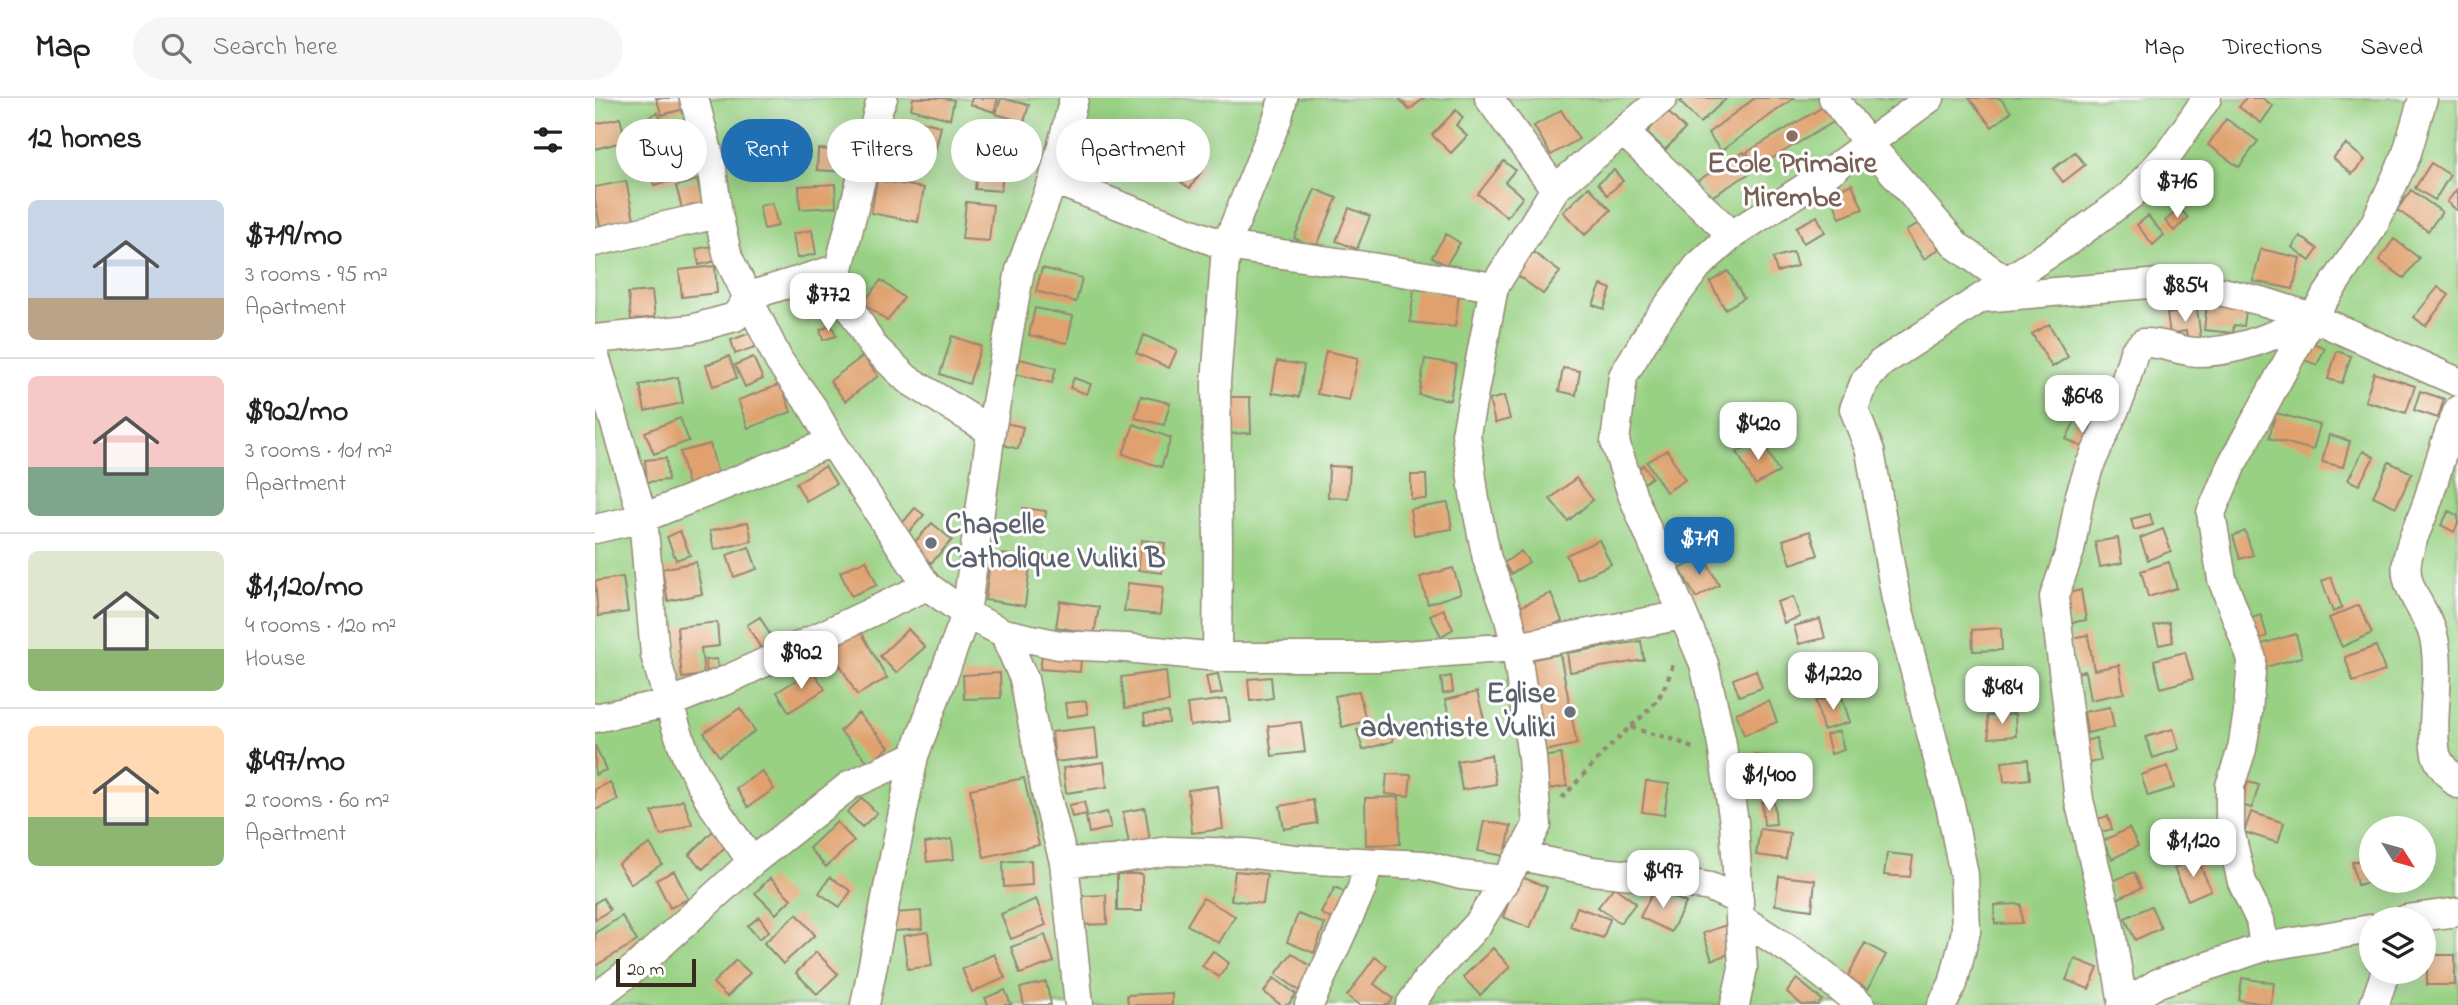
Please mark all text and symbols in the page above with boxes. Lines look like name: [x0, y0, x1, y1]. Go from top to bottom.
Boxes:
search box: [133, 17, 623, 80]
text: Map: [35, 24, 91, 72]
icon: search: [157, 29, 195, 67]
text: Search here: [213, 29, 337, 67]
text: Map: [2144, 31, 2185, 66]
text: Directions: [2223, 31, 2322, 66]
text: Saved: [2360, 31, 2423, 66]
text: 12 homes: [28, 118, 142, 162]
chip: Buy: [616, 119, 707, 182]
chip: Rent: [721, 119, 813, 182]
chip: Filters: [827, 119, 937, 182]
chip: New: [951, 119, 1042, 182]
chip: Apartment: [1056, 119, 1210, 182]
icon: filters: [529, 121, 567, 159]
marker: Ecole Primaire Mirembe: [1784, 128, 1800, 144]
place label: Ecole Primaire Mirembe: [1707, 143, 1879, 221]
pin: $716: [2136, 160, 2218, 220]
text: $716: [2157, 166, 2197, 199]
text: $719/mo: [245, 215, 342, 259]
icon: home: [84, 228, 168, 312]
text: 3 rooms · 95 m²: [245, 259, 388, 292]
pin: $854: [2144, 264, 2226, 324]
text: $854: [2162, 270, 2208, 303]
pin: $772: [787, 274, 869, 333]
text: $772: [806, 279, 850, 312]
text: Apartment: [245, 292, 346, 325]
pin: $648: [2041, 376, 2123, 435]
text: $648: [2061, 381, 2103, 414]
text: $902/mo: [245, 391, 348, 435]
pin: $420: [1717, 402, 1799, 462]
icon: home: [84, 404, 168, 488]
text: $420: [1736, 408, 1780, 441]
text: 3 rooms · 101 m²: [245, 435, 392, 468]
text: Apartment: [245, 468, 346, 501]
place label: Chapelle Catholique Vuliki B: [945, 504, 1165, 582]
pin: $719: [1658, 518, 1740, 577]
text: $719: [1680, 523, 1718, 556]
marker: Chapelle Catholique Vuliki B: [923, 535, 939, 551]
text: $1,120/mo: [245, 566, 363, 610]
icon: home: [84, 579, 168, 663]
text: 4 rooms · 120 m²: [245, 610, 396, 643]
pin: $902: [760, 632, 842, 691]
text: $902: [780, 637, 822, 670]
text: House: [245, 643, 305, 676]
pin: $1,220: [1776, 652, 1890, 712]
text: $1,220: [1804, 658, 1862, 691]
pin: $484: [1961, 666, 2043, 726]
text: $484: [1981, 672, 2023, 705]
place label: Eglise adventiste Vuliki: [1360, 673, 1558, 751]
marker: Eglise adventiste Vuliki: [1562, 704, 1578, 720]
text: $497/mo: [245, 741, 345, 785]
icon: home: [84, 754, 168, 838]
pin: $1,400: [1712, 754, 1826, 813]
text: $1,400: [1742, 759, 1796, 792]
text: 2 rooms · 60 m²: [245, 785, 390, 818]
north arrow: [2359, 816, 2436, 892]
map controls: [2359, 816, 2436, 984]
text: Apartment: [245, 818, 346, 851]
pin: $1,120: [2136, 820, 2250, 879]
text: $1,120: [2166, 825, 2220, 858]
pin: $497: [1622, 850, 1704, 910]
text: $497: [1643, 856, 1683, 889]
button: layers: [2359, 907, 2436, 984]
scale bar: [616, 956, 697, 988]
text: 20 m: [627, 957, 664, 984]

